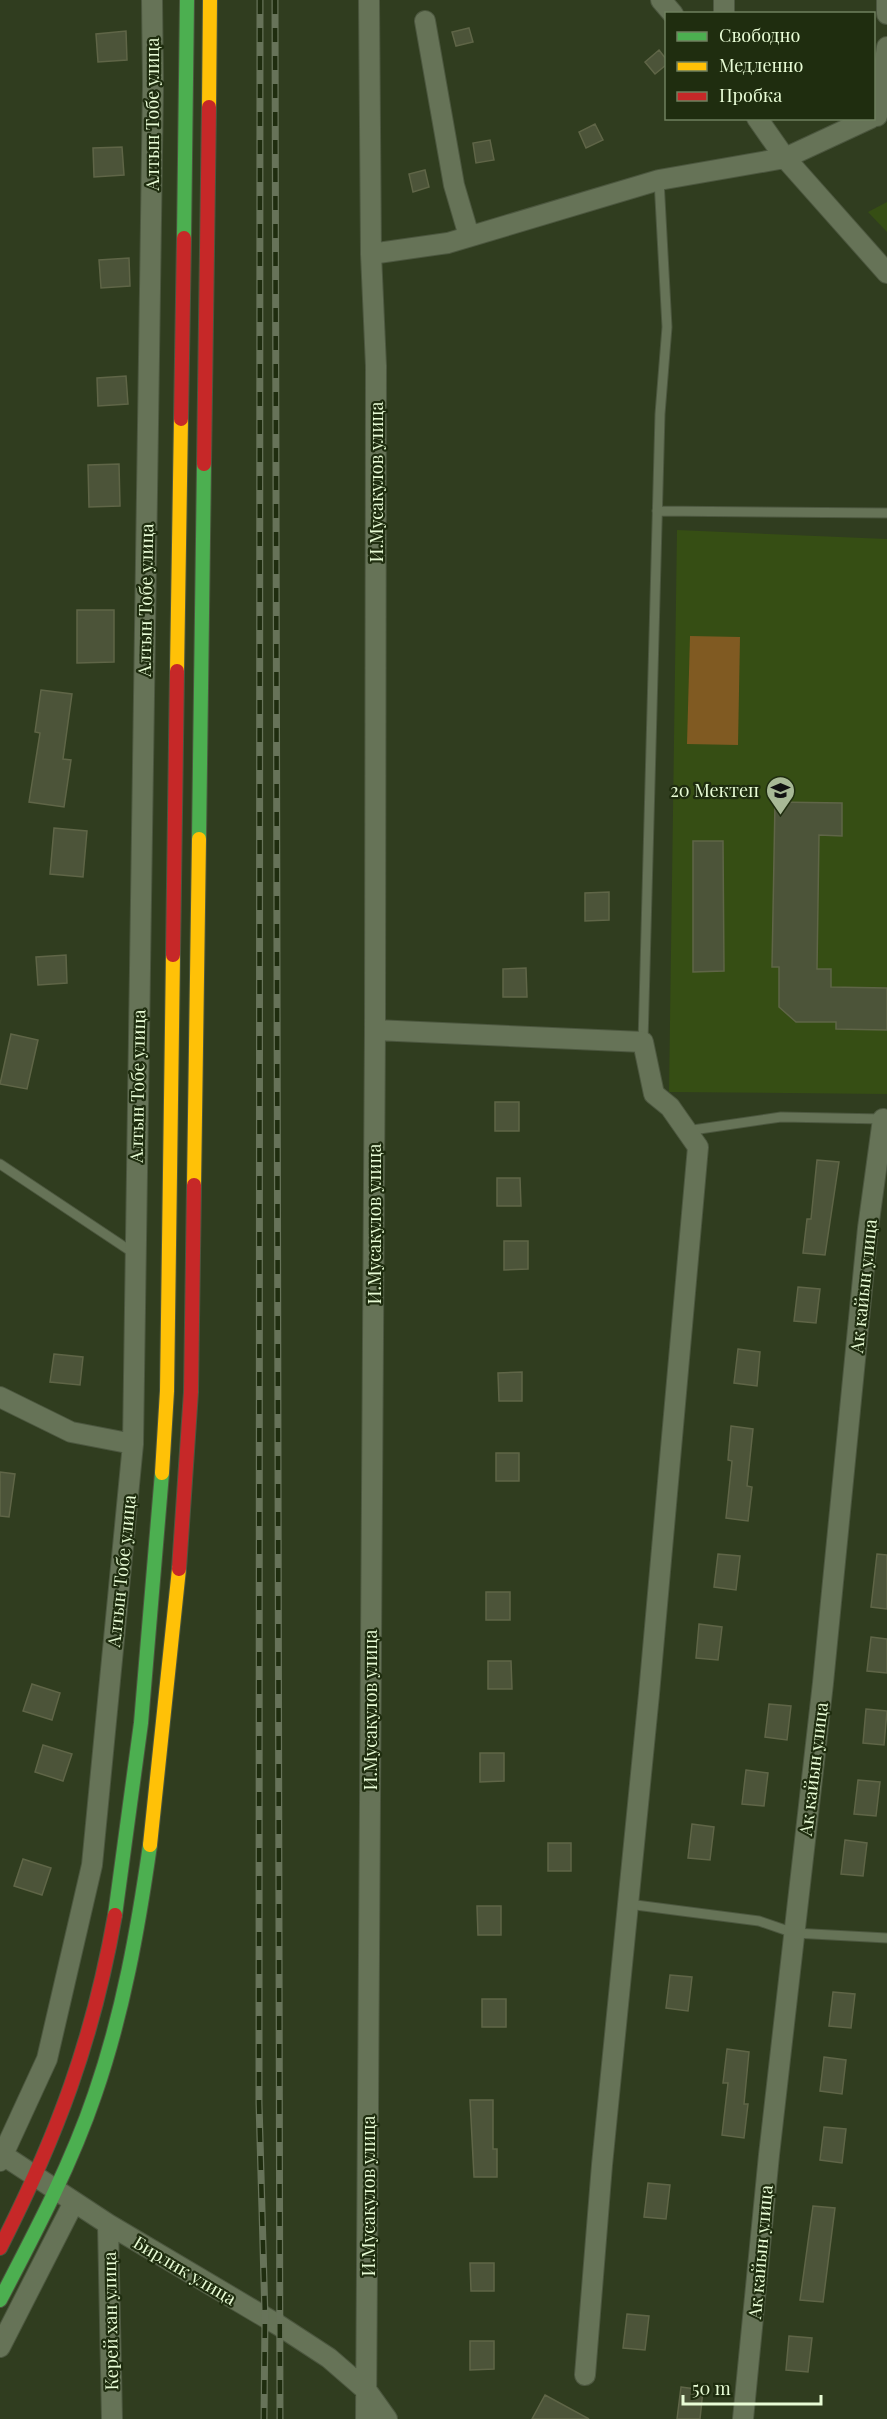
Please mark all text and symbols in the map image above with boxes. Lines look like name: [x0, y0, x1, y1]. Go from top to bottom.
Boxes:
legend: [665, 12, 875, 120]
text: Свободно: [719, 23, 800, 47]
street label: Алтын Тобе улица: [140, 37, 164, 192]
text: Медленно: [719, 53, 804, 77]
text: Пробка: [719, 83, 782, 107]
street label: И.Мусакулов улица: [364, 402, 388, 562]
street label: Алтын Тобе улица: [132, 523, 158, 678]
school or university icon: 20 Мектеп: [764, 774, 796, 816]
place label: 20 Мектеп: [670, 778, 759, 802]
street label: Алтын Тобе улица: [124, 1009, 150, 1164]
street label: И.Мусакулов улица: [362, 1144, 386, 1304]
street label: Ак кайын улица: [844, 1218, 882, 1355]
street label: Алтын Тобе улица: [101, 1494, 141, 1649]
street label: И.Мусакулов улица: [358, 1630, 382, 1790]
street label: Ак кайын улица: [793, 1701, 833, 1838]
street label: И.Мусакулов улица: [356, 2116, 380, 2276]
street label: Ак кайын улица: [742, 2184, 778, 2321]
street label: Бирлик улица: [129, 2230, 241, 2310]
street label: Керей хан улица: [97, 2251, 123, 2391]
scale bar: [683, 2368, 821, 2406]
text: 50 m: [692, 2376, 731, 2400]

